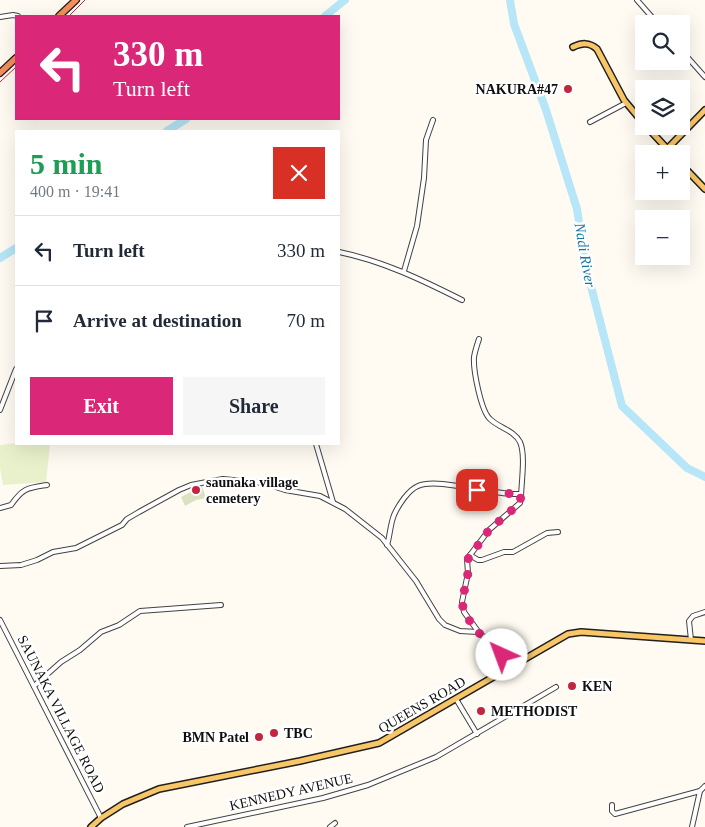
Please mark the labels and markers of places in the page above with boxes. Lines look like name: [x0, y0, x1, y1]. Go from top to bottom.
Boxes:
place label: NAKURA#47: [476, 82, 558, 97]
marker: NAKURA#47: [562, 83, 574, 95]
pin: [456, 469, 498, 511]
place label: saunaka village cemetery: [206, 475, 298, 506]
marker: saunaka village cemetery: [190, 484, 202, 496]
place label: KEN: [582, 679, 612, 694]
marker: KEN: [566, 680, 578, 692]
place label: METHODIST: [491, 704, 578, 719]
marker: METHODIST: [475, 705, 487, 717]
place label: TBC: [284, 726, 313, 741]
marker: TBC: [268, 727, 280, 739]
place label: BMN Patel: [183, 730, 249, 745]
marker: BMN Patel: [253, 731, 265, 743]

